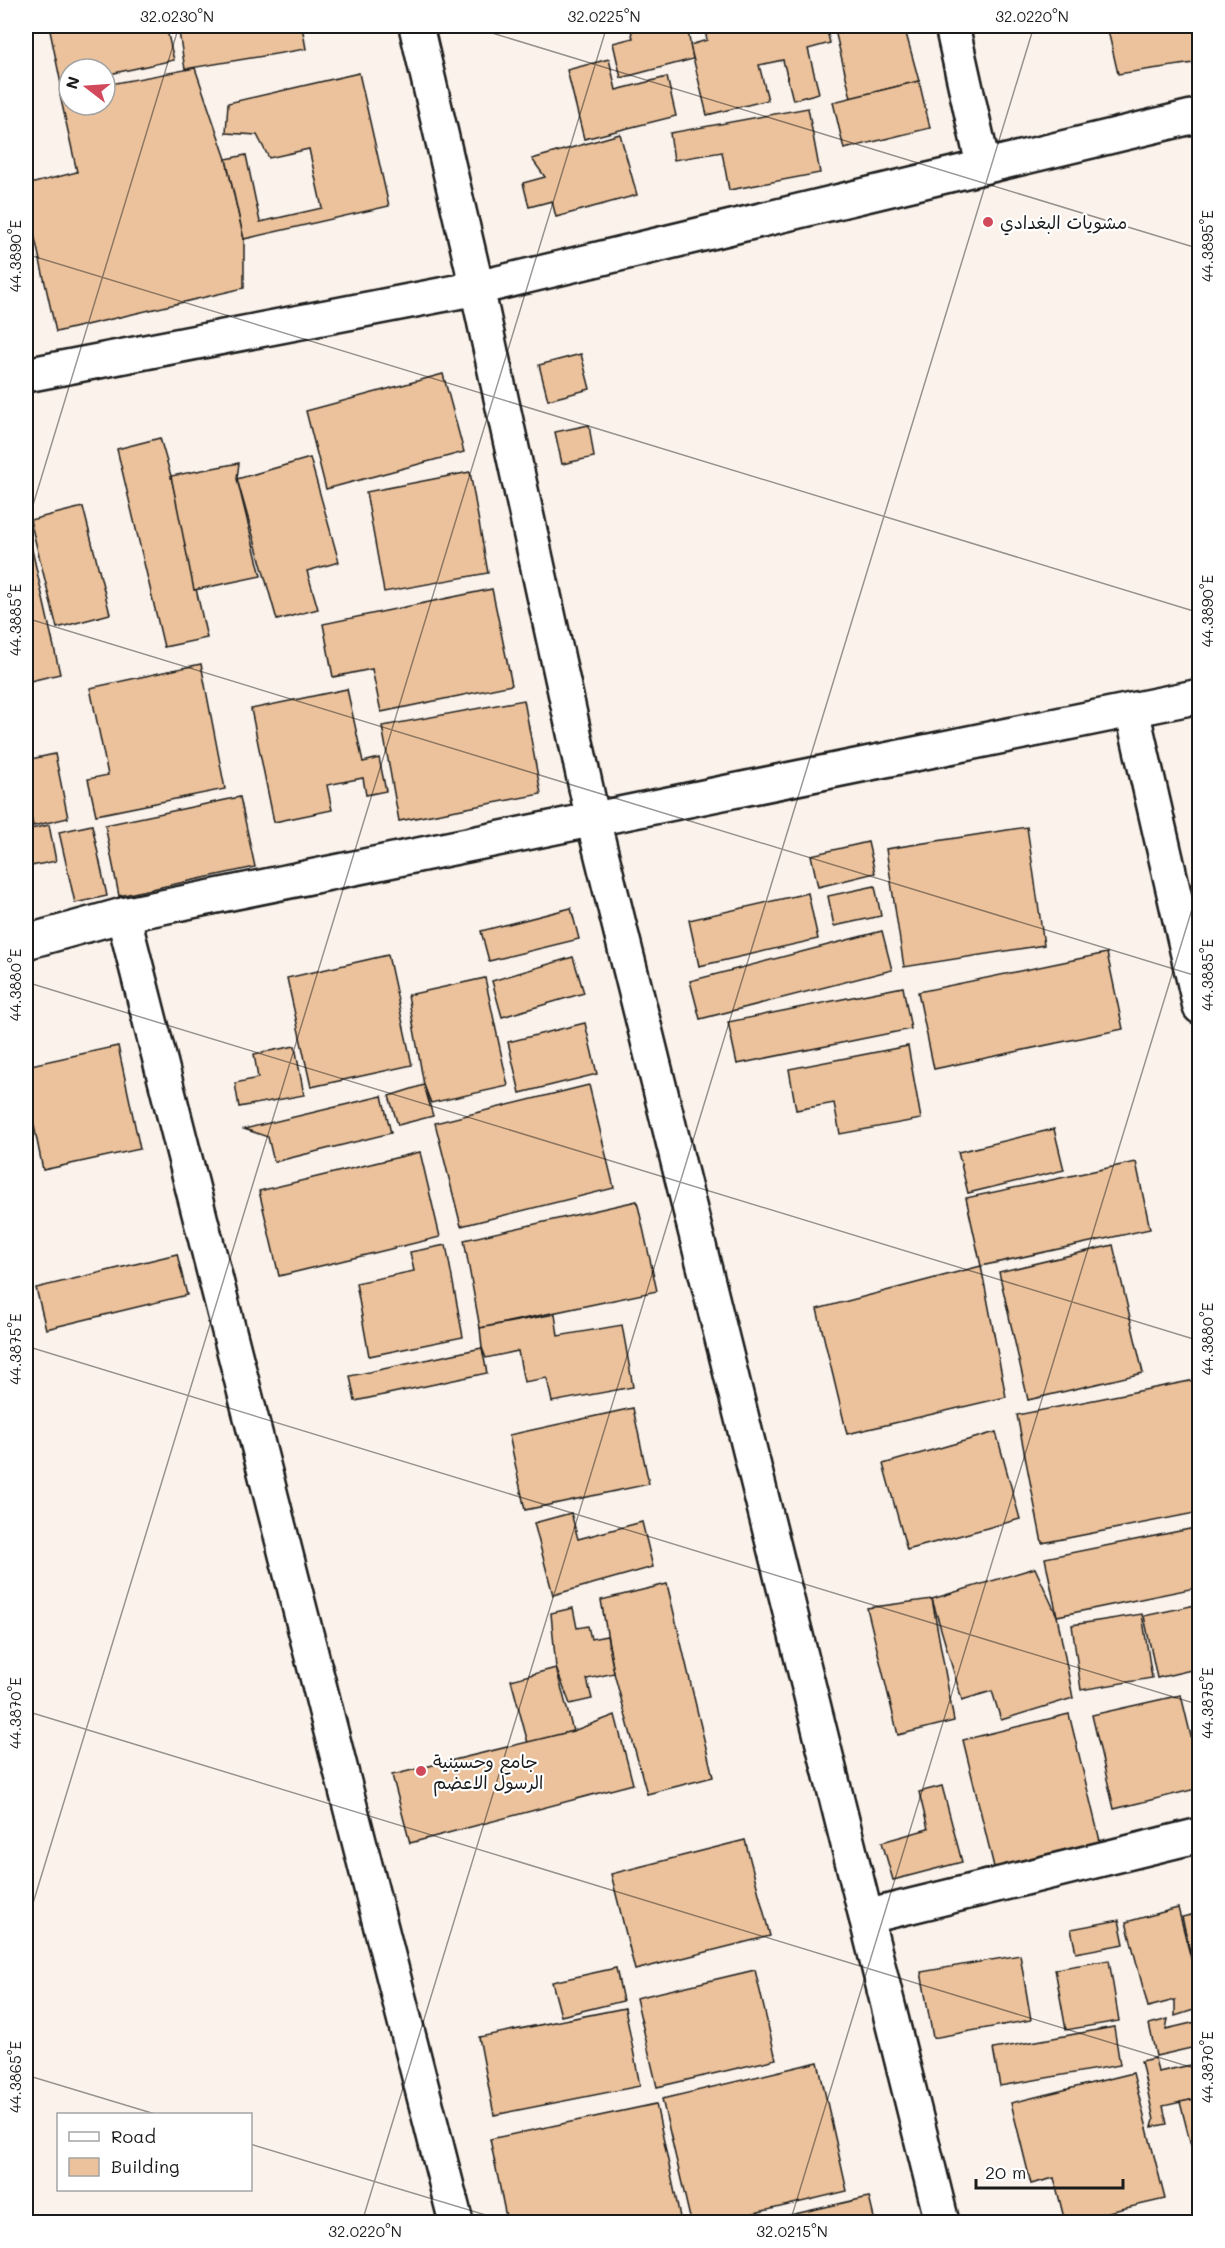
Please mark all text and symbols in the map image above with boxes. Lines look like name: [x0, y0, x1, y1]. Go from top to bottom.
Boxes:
text: 32.0230°N: [140, 6, 214, 26]
text: 32.0225°N: [567, 6, 641, 26]
text: 32.0220°N: [995, 6, 1069, 26]
north arrow: [57, 57, 117, 117]
text: N: [60, 74, 84, 91]
place label: مشويات البغدادي: [1000, 210, 1127, 236]
text: 44.3895°E: [1197, 210, 1217, 282]
marker: مشويات البغدادي: [981, 215, 995, 229]
text: 44.3890°E: [5, 219, 25, 292]
text: 44.3890°E: [1197, 574, 1217, 647]
text: 44.3885°E: [5, 584, 25, 656]
text: 44.3885°E: [1197, 939, 1217, 1011]
text: 44.3880°E: [5, 948, 25, 1021]
text: 44.3880°E: [1197, 1302, 1217, 1375]
text: 44.3875°E: [5, 1313, 25, 1385]
text: 44.3875°E: [1197, 1667, 1217, 1739]
text: 44.3870°E: [5, 1677, 25, 1749]
place label: جامع وحسينية الرسول الاعضم: [433, 1749, 544, 1797]
marker: جامع وحسينية الرسول الاعضم: [414, 1764, 428, 1778]
text: 44.3870°E: [1197, 2031, 1217, 2103]
text: 44.3865°E: [5, 2041, 25, 2113]
legend: [57, 2113, 252, 2191]
text: Road: [111, 2124, 156, 2148]
scale bar: [976, 2152, 1123, 2190]
text: Building: [111, 2154, 179, 2178]
text: 20 m: [985, 2160, 1026, 2184]
text: 32.0220°N: [328, 2221, 402, 2241]
text: 32.0215°N: [756, 2221, 828, 2241]

